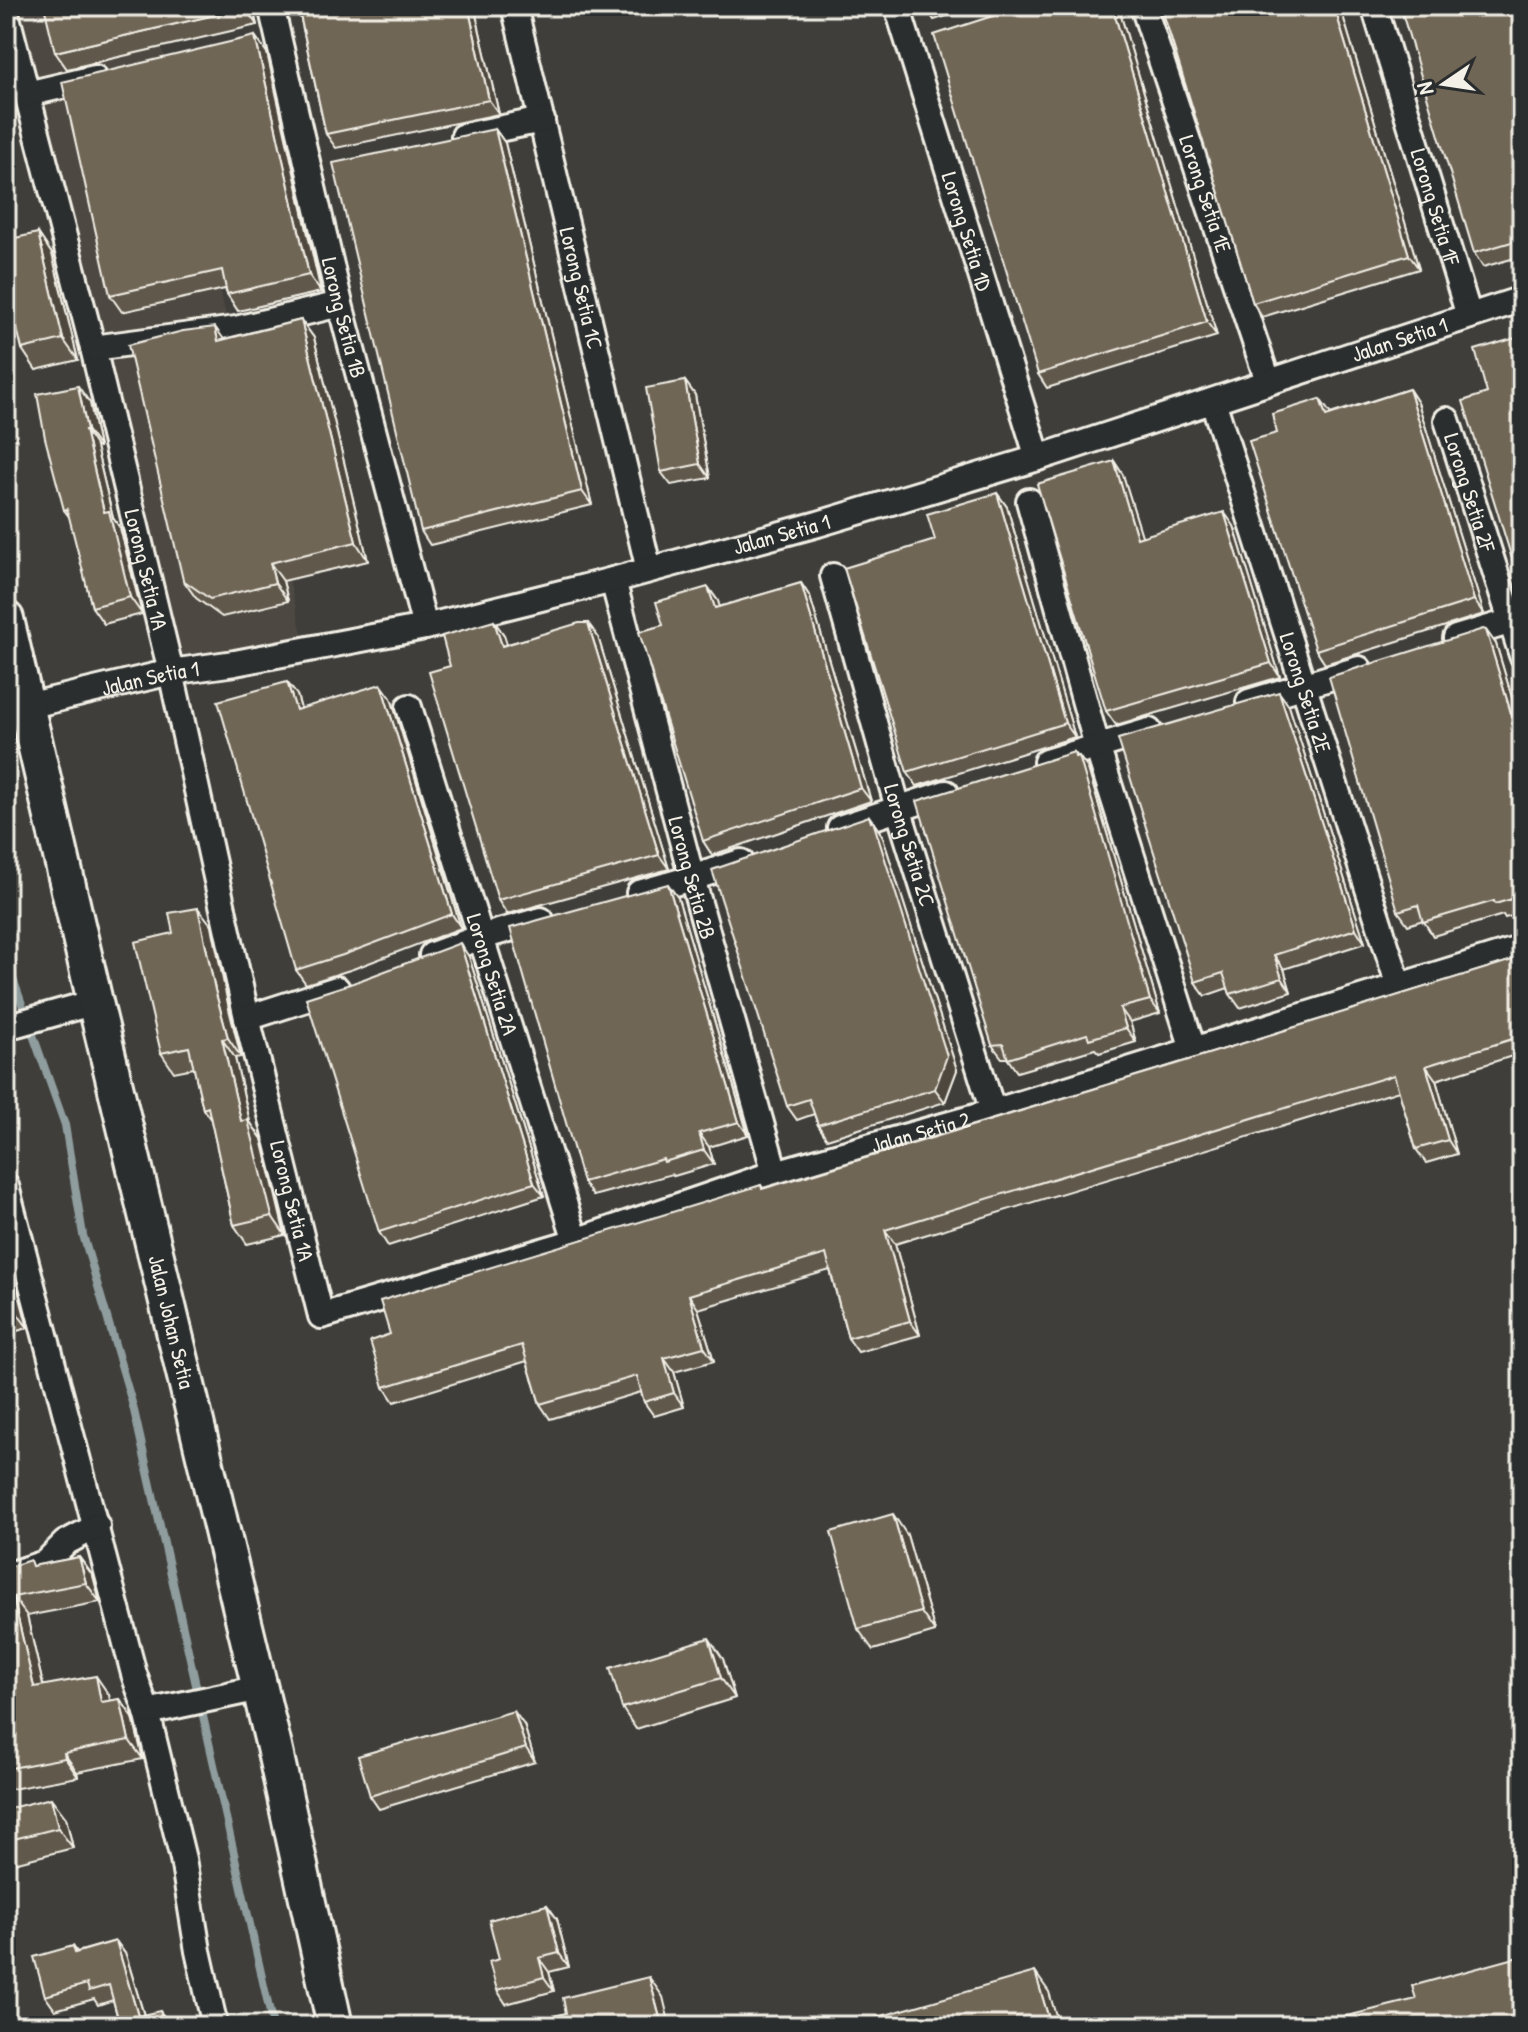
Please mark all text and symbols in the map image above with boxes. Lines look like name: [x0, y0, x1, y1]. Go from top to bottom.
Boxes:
north arrow: [1404, 44, 1484, 124]
text: N: [1409, 79, 1440, 98]
street label: Lorong Setia 1E: [1172, 131, 1239, 257]
street label: Lorong Setia 1F: [1404, 145, 1468, 270]
street label: Lorong Setia 1D: [935, 168, 1000, 295]
street label: Lorong Setia 1C: [552, 224, 611, 352]
street label: Lorong Setia 1B: [315, 254, 374, 381]
street label: Jalan Setia 1: [1348, 310, 1451, 369]
street label: Lorong Setia 2F: [1437, 429, 1503, 556]
street label: Lorong Setia 1A: [117, 506, 175, 633]
street label: Jalan Setia 1: [730, 506, 834, 562]
street label: Lorong Setia 2E: [1273, 629, 1339, 757]
street label: Jalan Setia 1: [98, 653, 201, 703]
street label: Lorong Setia 2C: [877, 781, 943, 910]
street label: Lorong Setia 2B: [661, 813, 723, 942]
street label: Lorong Setia 2A: [460, 910, 526, 1039]
street label: Jalan Setia 2: [868, 1104, 974, 1160]
street label: Lorong Setia 1A: [263, 1137, 322, 1264]
street label: Jalan Johan Setia: [141, 1252, 202, 1392]

